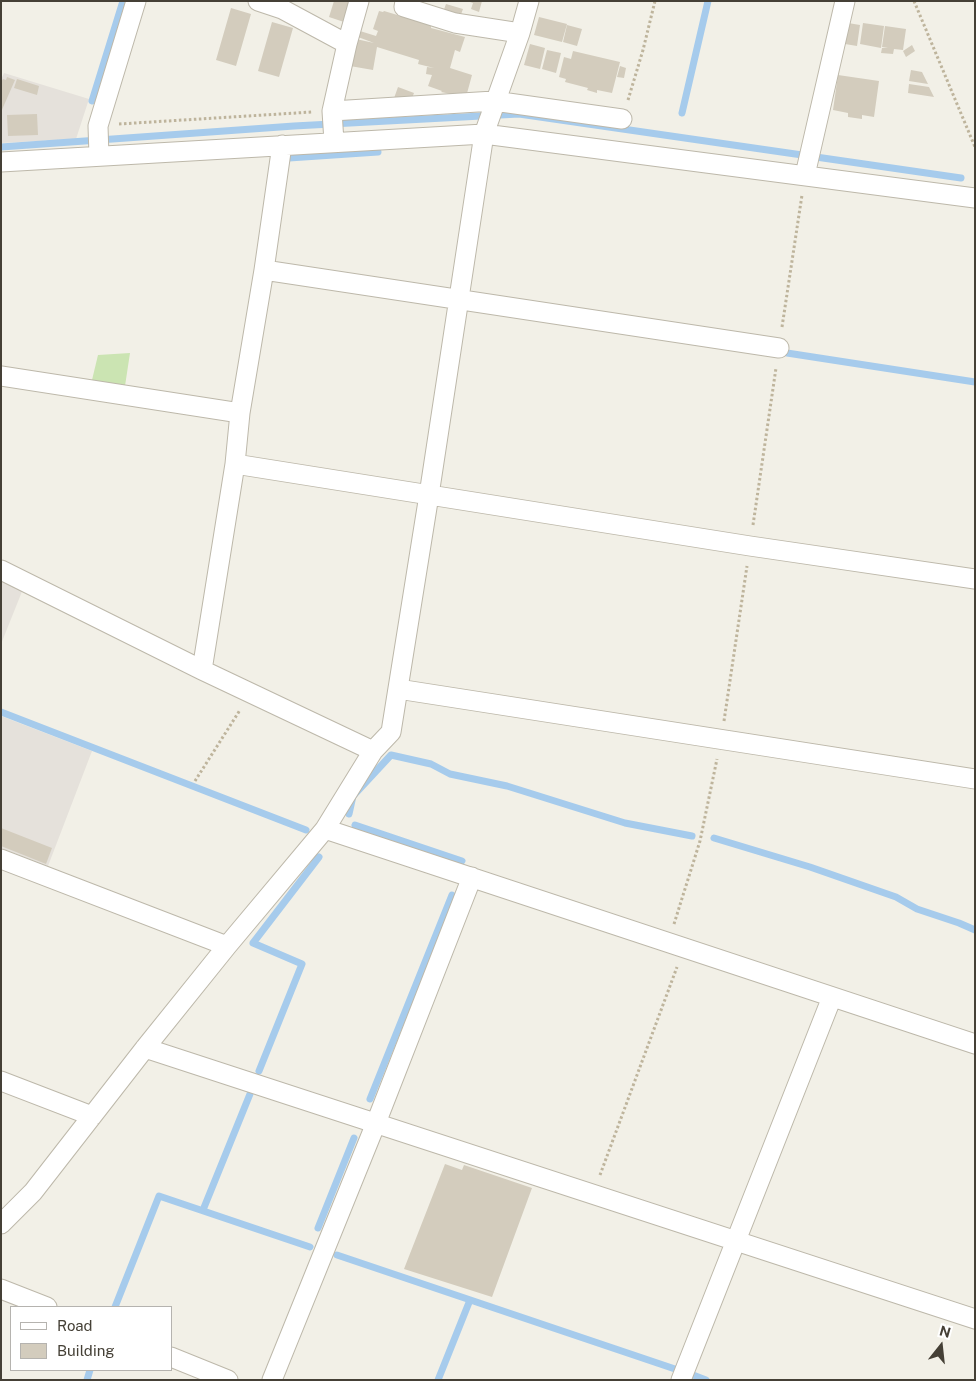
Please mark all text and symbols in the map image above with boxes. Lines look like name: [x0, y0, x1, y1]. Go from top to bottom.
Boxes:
legend: [10, 1306, 172, 1371]
text: Road: [57, 1317, 93, 1334]
north arrow: [916, 1321, 966, 1371]
text: N: [938, 1322, 953, 1341]
text: Building: [57, 1342, 115, 1359]

